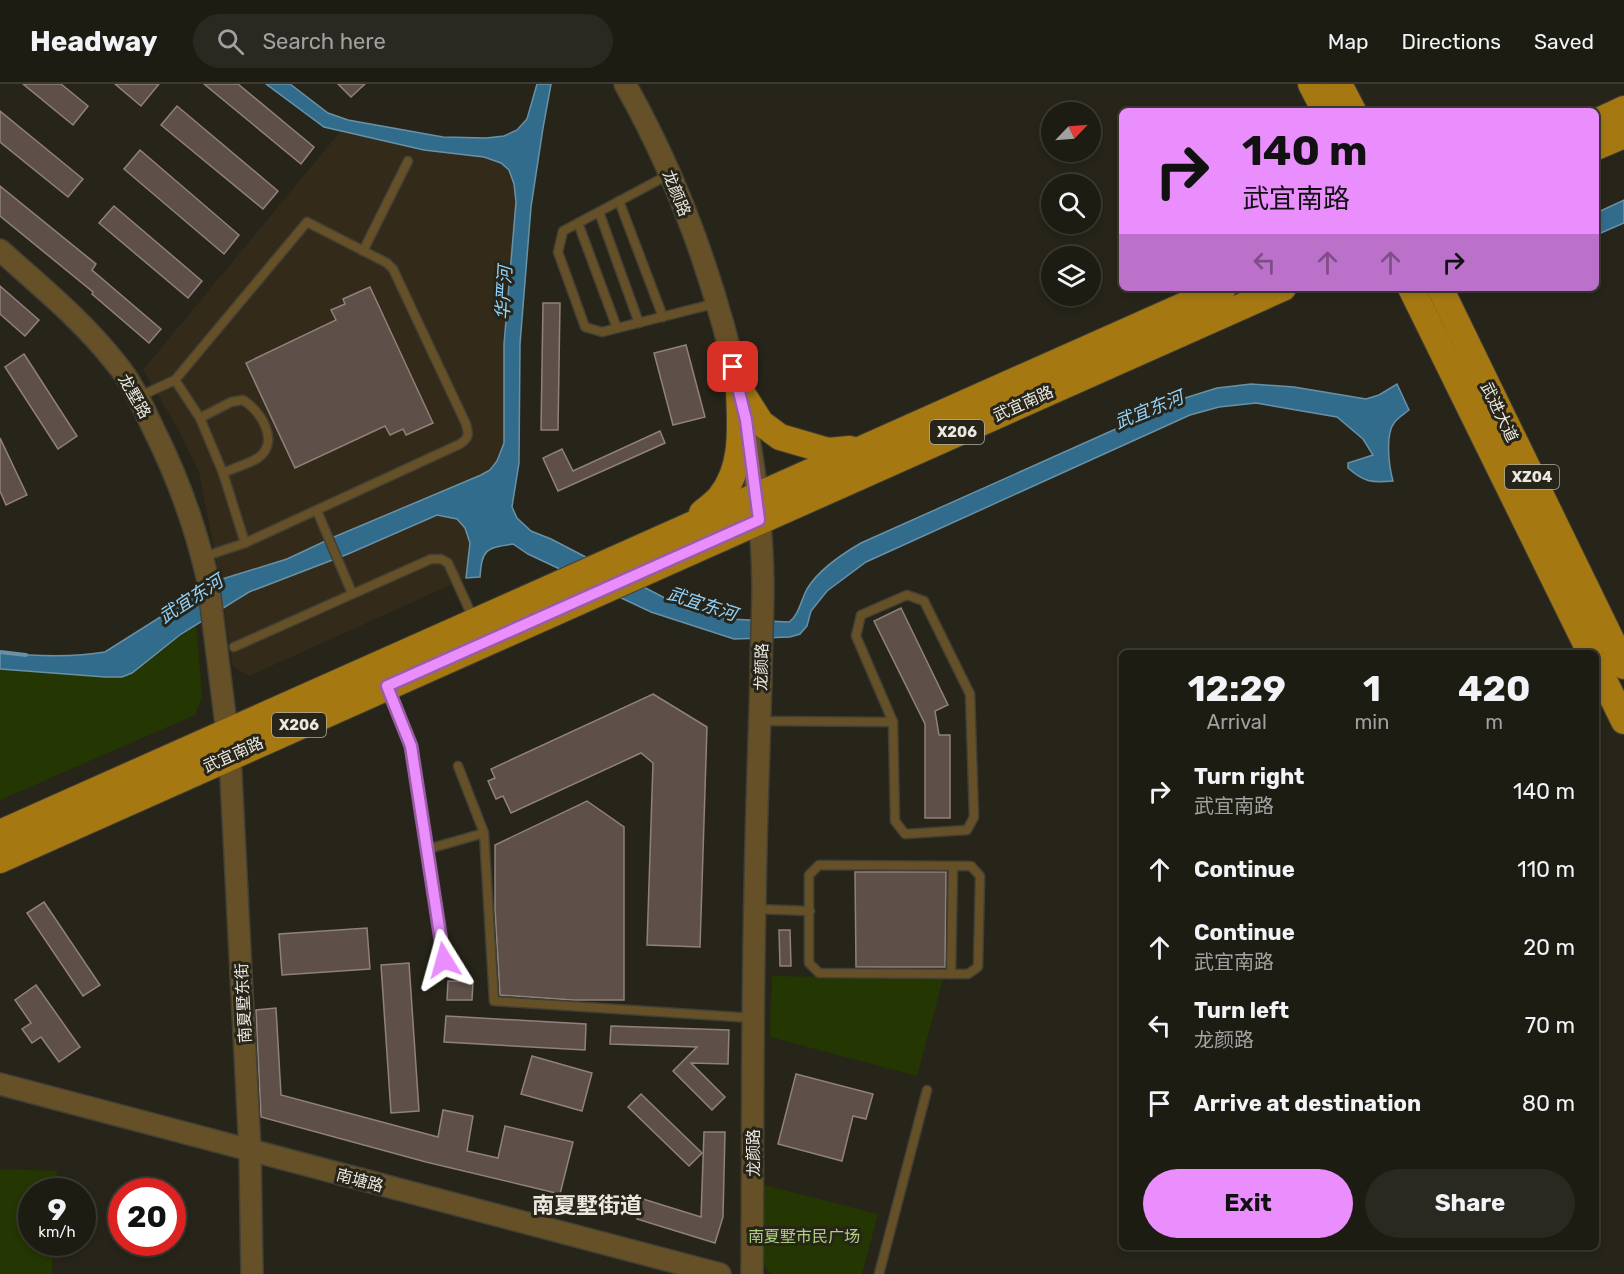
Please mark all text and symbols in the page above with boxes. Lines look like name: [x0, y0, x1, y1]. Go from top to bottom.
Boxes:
search box: [193, 14, 613, 68]
text: Headway: [30, 25, 157, 58]
icon: search: [214, 25, 247, 58]
text: Search here: [262, 28, 386, 55]
text: Map: [1328, 29, 1369, 54]
text: Directions: [1402, 29, 1501, 54]
text: Saved: [1534, 29, 1594, 54]
north arrow: [1041, 102, 1101, 162]
map controls: [1041, 102, 1101, 306]
text: 140 m: [1242, 126, 1368, 176]
icon: right: [1143, 132, 1221, 210]
street label: 龙颜路: [659, 167, 694, 219]
button: search: [1041, 174, 1101, 234]
text: 武宜南路: [1242, 183, 1350, 215]
button: layers: [1041, 246, 1101, 306]
icon: left: [1248, 246, 1281, 279]
icon: ahead: [1311, 246, 1344, 279]
icon: ahead: [1374, 246, 1407, 279]
icon: right: [1437, 246, 1470, 279]
water label: 华严河: [492, 262, 517, 321]
pin: [707, 341, 758, 392]
icon: arrive: [716, 350, 749, 383]
street label: 龙墅路: [114, 371, 155, 422]
street label: 武进大道: [1477, 379, 1522, 445]
street label: 武宜南路: [990, 382, 1056, 425]
water label: 武宜东河: [1112, 385, 1189, 434]
road number: X206: [930, 420, 984, 444]
road number: XZ04: [1505, 465, 1559, 489]
water label: 武宜东河: [155, 569, 230, 628]
water label: 武宜东河: [664, 582, 742, 627]
street label: 龙颜路: [752, 643, 771, 691]
text: 12:29: [1188, 667, 1286, 710]
text: 1: [1363, 667, 1381, 710]
text: 420: [1458, 667, 1530, 710]
text: Arrival: [1207, 710, 1267, 734]
text: min: [1355, 710, 1389, 734]
text: m: [1485, 710, 1503, 734]
road number: X206: [272, 713, 326, 737]
street label: 武宜南路: [200, 733, 266, 776]
text: Turn right: [1194, 763, 1304, 790]
icon: right: [1143, 775, 1176, 808]
text: 140 m: [1513, 778, 1575, 805]
text: 武宜南路: [1194, 794, 1274, 818]
icon: ahead: [1143, 853, 1176, 886]
text: Continue: [1194, 856, 1295, 883]
text: 110 m: [1517, 856, 1575, 883]
text: Continue: [1194, 919, 1295, 946]
position arrow: [412, 928, 476, 992]
icon: ahead: [1143, 931, 1176, 964]
text: 20 m: [1523, 934, 1575, 961]
text: 武宜南路: [1194, 950, 1274, 974]
street label: 南夏墅东街: [232, 963, 255, 1043]
text: Turn left: [1194, 997, 1289, 1024]
icon: left: [1143, 1009, 1176, 1042]
text: 70 m: [1525, 1012, 1575, 1039]
text: 龙颜路: [1194, 1028, 1254, 1052]
icon: arrive: [1143, 1087, 1176, 1120]
text: Arrive at destination: [1194, 1090, 1421, 1117]
text: 80 m: [1522, 1090, 1575, 1117]
street label: 龙颜路: [744, 1129, 763, 1177]
street label: 南塘路: [334, 1165, 386, 1196]
button: Exit: [1143, 1169, 1353, 1238]
button: Share: [1365, 1169, 1575, 1238]
speed limit sign: 20: [108, 1178, 186, 1256]
text: 9: [47, 1192, 67, 1228]
district label: 南夏墅街道: [532, 1192, 642, 1219]
text: km/h: [38, 1223, 76, 1241]
park label: 南夏墅市民广场: [748, 1227, 860, 1246]

